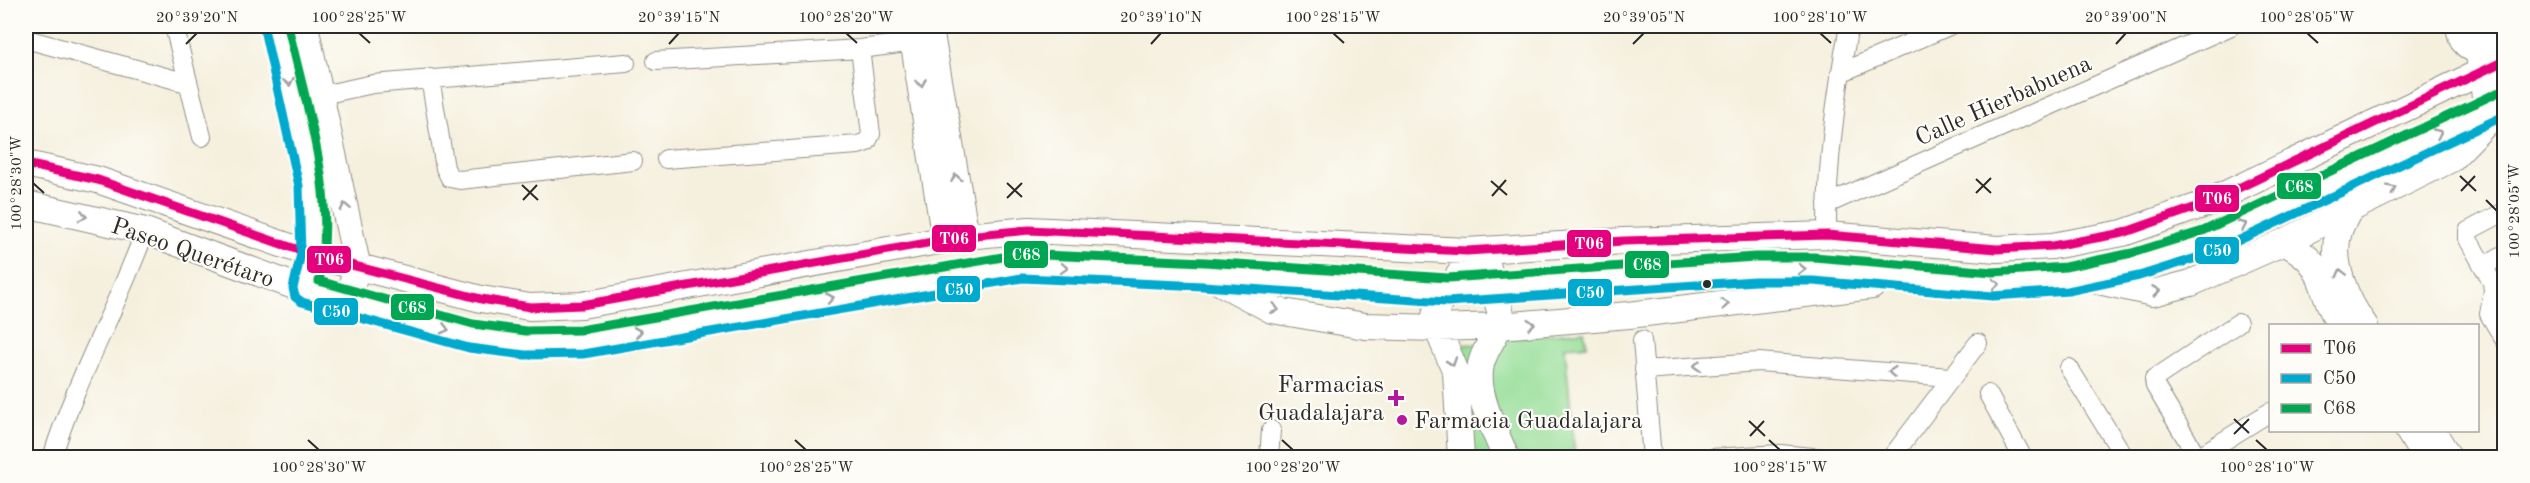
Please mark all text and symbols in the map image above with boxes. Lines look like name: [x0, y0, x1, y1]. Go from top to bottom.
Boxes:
text: 20°39'20"N: [156, 11, 238, 26]
text: 100°28'25"W: [311, 11, 407, 26]
text: 20°39'15"N: [638, 11, 720, 26]
text: 100°28'20"W: [798, 11, 894, 26]
text: 20°39'10"N: [1120, 11, 1202, 26]
text: 100°28'15"W: [1285, 11, 1381, 26]
text: 20°39'05"N: [1603, 11, 1685, 26]
text: 100°28'10"W: [1772, 11, 1868, 26]
text: 20°39'00"N: [2085, 11, 2167, 26]
text: 100°28'05"W: [2259, 11, 2355, 26]
street label: Calle Hierbabuena: [1912, 52, 2096, 151]
one-way arrow: [282, 77, 295, 87]
one-way arrow: [914, 79, 926, 88]
one-way arrow: [2432, 129, 2443, 141]
text: 100°28'30"W: [10, 135, 25, 231]
text: 100°28'05"W: [2508, 163, 2523, 259]
line badge: C68: [2276, 172, 2322, 200]
one-way arrow: [950, 174, 963, 184]
text: C68: [2284, 180, 2314, 196]
line badge: T06: [2194, 184, 2240, 213]
one-way arrow: [2386, 184, 2397, 196]
text: T06: [2202, 192, 2232, 208]
one-way arrow: [339, 202, 352, 212]
one-way arrow: [77, 209, 87, 222]
street label: Paseo Querétaro: [108, 215, 277, 293]
one-way arrow: [2236, 220, 2247, 232]
line badge: T06: [931, 224, 977, 253]
line badge: T06: [1566, 229, 1612, 258]
text: T06: [939, 232, 969, 248]
line badge: C50: [2194, 236, 2240, 265]
text: T06: [1574, 237, 1604, 253]
line badge: C68: [1003, 240, 1049, 269]
text: C50: [2202, 244, 2232, 260]
line badge: T06: [306, 245, 352, 274]
text: C68: [1011, 248, 1041, 264]
line badge: C68: [1624, 250, 1670, 279]
text: T06: [314, 253, 344, 269]
text: C68: [1632, 258, 1662, 274]
one-way arrow: [1060, 261, 1069, 274]
one-way arrow: [1797, 263, 1806, 275]
one-way arrow: [2336, 268, 2349, 278]
line badge: C50: [936, 275, 981, 303]
line badge: C50: [1567, 278, 1613, 307]
unlabelled marker: [1701, 278, 1713, 290]
one-way arrow: [1992, 278, 2001, 290]
text: C50: [944, 283, 974, 299]
one-way arrow: [2151, 285, 2161, 298]
text: C50: [1575, 286, 1605, 302]
line badge: C68: [390, 293, 435, 321]
one-way arrow: [825, 293, 834, 305]
line badge: C50: [313, 297, 359, 326]
one-way arrow: [1721, 298, 1730, 311]
text: C68: [397, 301, 427, 317]
one-way arrow: [1269, 302, 1280, 314]
text: C50: [321, 305, 351, 321]
one-way arrow: [1527, 317, 1536, 330]
one-way arrow: [440, 322, 450, 335]
legend: [2269, 324, 2479, 432]
one-way arrow: [632, 326, 642, 339]
text: T06: [2323, 340, 2357, 358]
one-way arrow: [1445, 356, 1458, 367]
one-way arrow: [1693, 359, 1702, 372]
one-way arrow: [1887, 366, 1896, 379]
text: C50: [2323, 370, 2356, 388]
place label: Farmacias Guadalajara: [1258, 374, 1384, 426]
marker: Farmacias Guadalajara: [1389, 391, 1403, 405]
text: C68: [2323, 400, 2356, 418]
place label: Farmacia Guadalajara: [1414, 410, 1643, 434]
marker: Farmacia Guadalajara: [1395, 413, 1409, 427]
text: 100°28'30"W: [271, 461, 367, 476]
text: 100°28'25"W: [758, 461, 854, 476]
text: 100°28'20"W: [1245, 461, 1341, 476]
text: 100°28'15"W: [1732, 461, 1828, 476]
text: 100°28'10"W: [2219, 461, 2315, 476]

